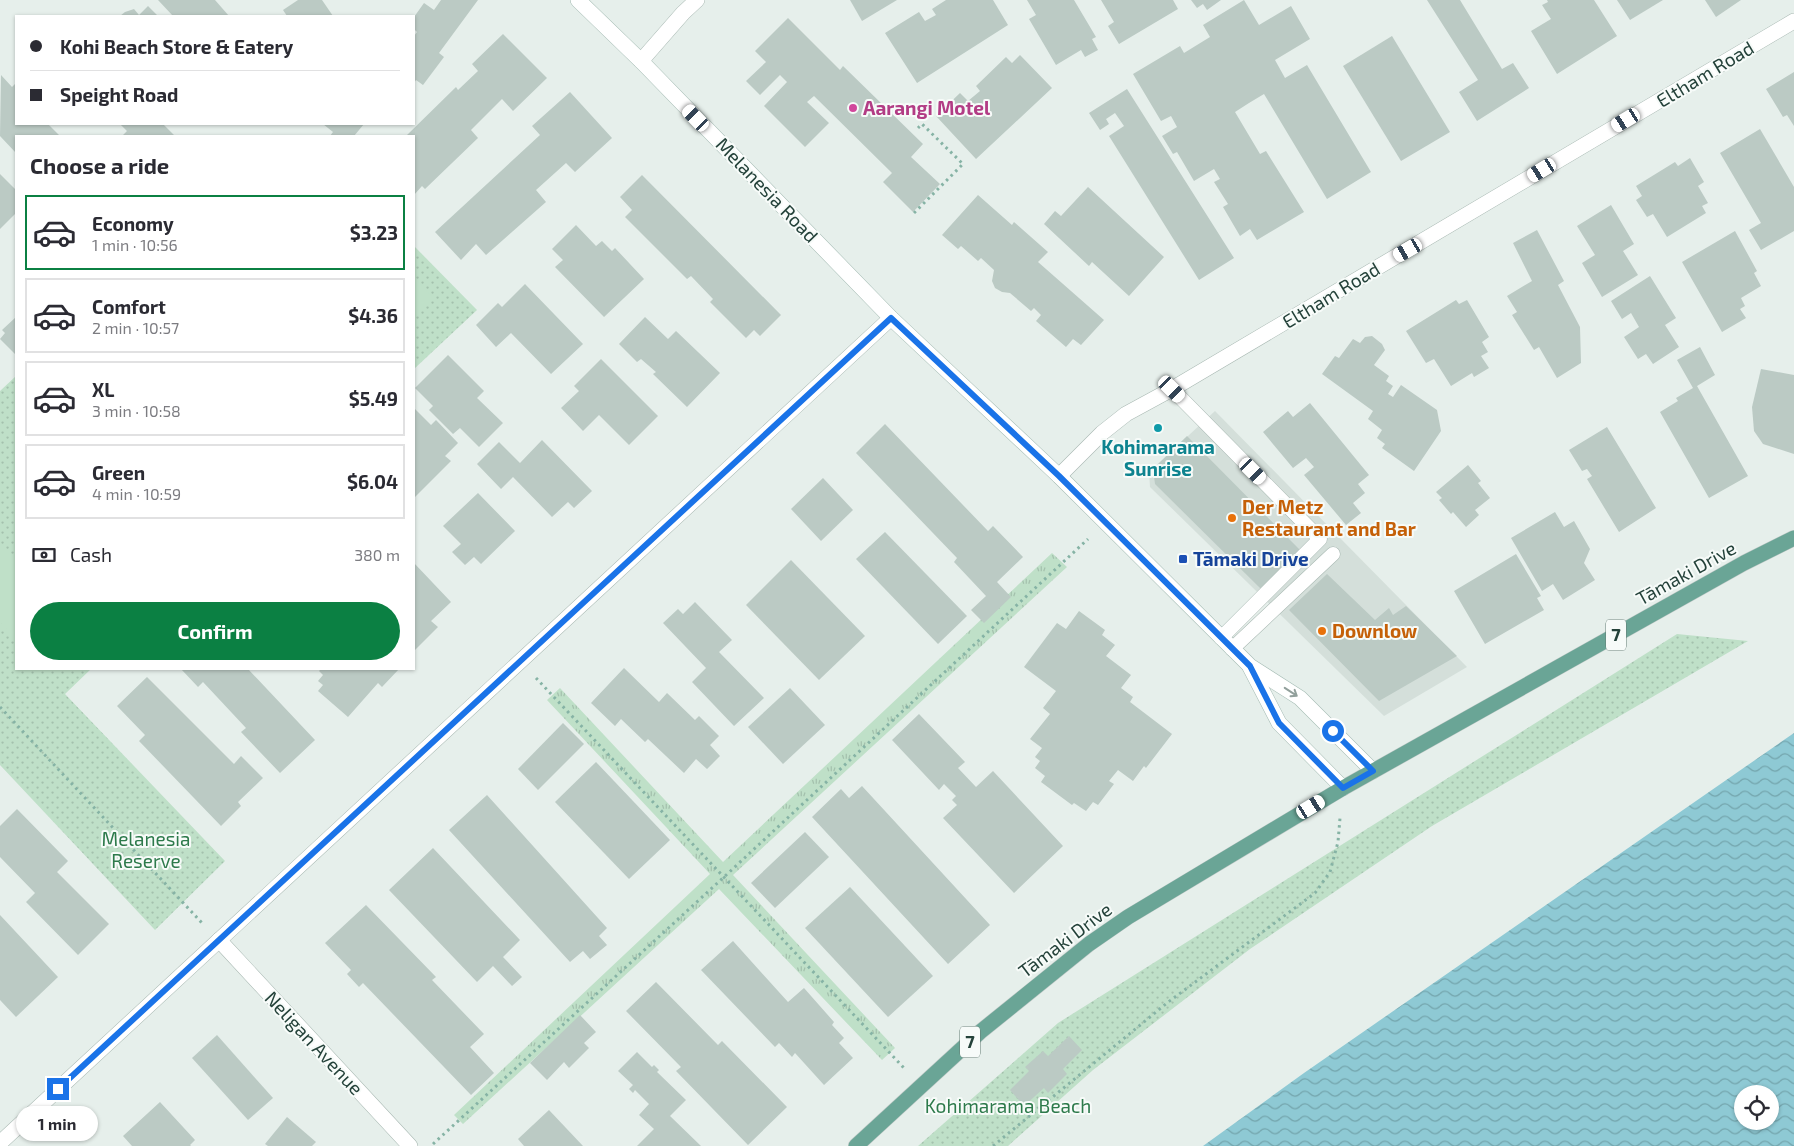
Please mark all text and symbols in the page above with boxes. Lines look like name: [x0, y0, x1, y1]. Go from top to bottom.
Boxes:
text: Kohi Beach Store & Eatery: [60, 35, 293, 58]
street label: Eltham Road: [1652, 36, 1758, 112]
text: Speight Road: [60, 83, 178, 106]
place label: Aarangi Motel: [863, 96, 991, 119]
car: [680, 102, 711, 134]
marker: Aarangi Motel: [847, 102, 859, 114]
car: [1609, 106, 1642, 134]
street label: Melanesia Road: [712, 132, 823, 247]
text: Choose a ride: [30, 152, 169, 178]
car: [1525, 156, 1558, 184]
icon: car: [32, 210, 77, 255]
text: Economy: [92, 212, 174, 235]
text: $3.23: [350, 221, 398, 244]
text: 1 min · 10:56: [92, 235, 178, 254]
car: [1391, 236, 1424, 264]
street label: Eltham Road: [1278, 257, 1384, 333]
icon: car: [32, 293, 77, 338]
text: Comfort: [92, 295, 166, 318]
text: $4.36: [348, 304, 398, 327]
text: 2 min · 10:57: [92, 318, 179, 337]
car: [1156, 373, 1187, 405]
icon: car: [32, 376, 77, 421]
text: XL: [92, 378, 114, 401]
text: $5.49: [349, 387, 398, 410]
text: 3 min · 10:58: [92, 401, 181, 420]
marker: Kohimarama Sunrise: [1152, 422, 1164, 434]
place label: Kohimarama Sunrise: [1101, 435, 1215, 480]
car: [1237, 455, 1268, 487]
icon: car: [32, 459, 77, 504]
text: Green: [92, 461, 145, 484]
text: $6.04: [347, 470, 398, 493]
text: 4 min · 10:59: [92, 484, 181, 503]
place label: Der Metz Restaurant and Bar: [1242, 495, 1416, 540]
marker: Der Metz Restaurant and Bar: [1226, 512, 1238, 524]
street label: Tāmaki Drive: [1632, 536, 1740, 609]
icon: cash: [30, 541, 58, 569]
text: Cash: [70, 543, 112, 566]
text: 380 m: [354, 545, 400, 564]
place label: Tāmaki Drive: [1193, 547, 1309, 570]
marker: Tāmaki Drive: [1177, 553, 1189, 565]
button: Confirm: [30, 602, 400, 660]
place label: Downlow: [1332, 619, 1417, 642]
road number: 7: [1606, 620, 1626, 650]
marker: Downlow: [1316, 625, 1328, 637]
one-way arrow: [1283, 688, 1297, 698]
route start: [1322, 720, 1344, 742]
car: [1294, 793, 1327, 821]
park label: Melanesia Reserve: [102, 827, 190, 872]
street label: Tāmaki Drive: [1014, 897, 1116, 982]
street label: Neligan Avenue: [260, 986, 368, 1099]
road number: 7: [960, 1026, 980, 1058]
route end: [47, 1078, 69, 1100]
map controls: [1734, 1085, 1779, 1130]
button: locate: [1734, 1085, 1779, 1130]
park label: Kohimarama Beach: [925, 1094, 1091, 1117]
callout: 1 min: [17, 1106, 99, 1142]
text: 1 min: [38, 1114, 76, 1133]

